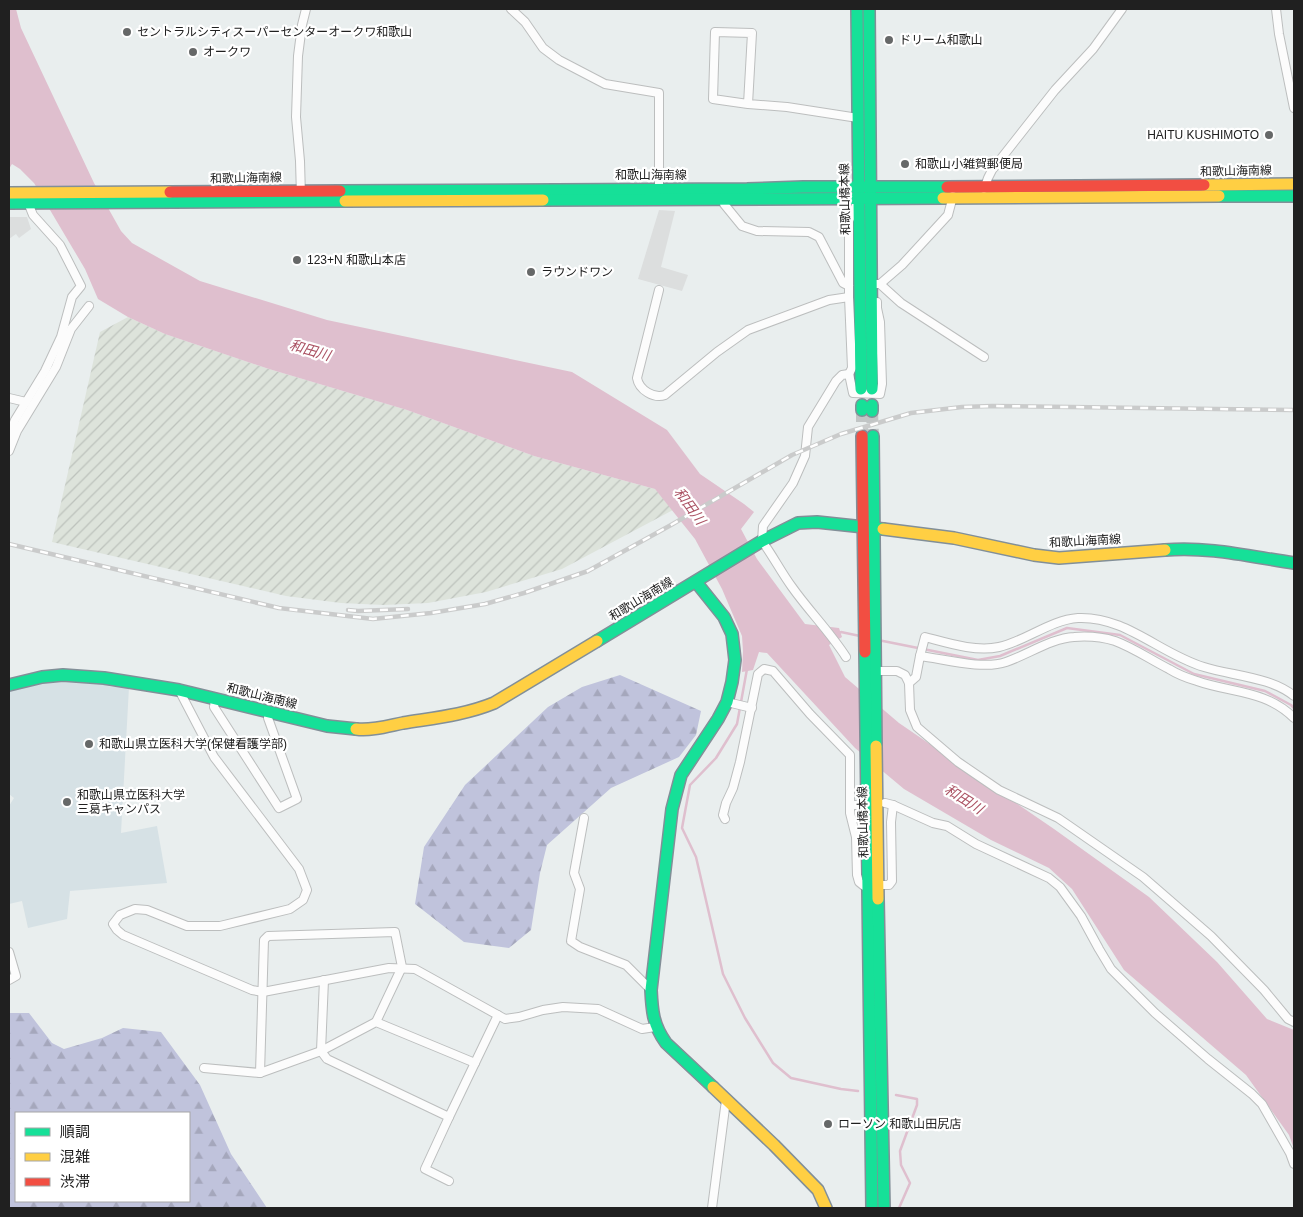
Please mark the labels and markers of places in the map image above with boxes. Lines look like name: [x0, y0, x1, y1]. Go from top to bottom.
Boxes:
place label: セントラルシティスーパーセンターオークワ和歌山: [137, 25, 412, 39]
marker: セントラルシティスーパーセンターオークワ和歌山: [121, 26, 133, 38]
place label: ドリーム和歌山: [899, 33, 983, 47]
marker: ドリーム和歌山: [883, 34, 895, 46]
place label: オークワ: [203, 45, 251, 59]
marker: オークワ: [187, 46, 199, 58]
place label: HAITU KUSHIMOTO: [1147, 128, 1259, 142]
marker: HAITU KUSHIMOTO: [1263, 129, 1275, 141]
place label: 和歌山小雑賀郵便局: [915, 157, 1023, 171]
marker: 和歌山小雑賀郵便局: [899, 158, 911, 170]
place label: 123+N 和歌山本店: [307, 253, 406, 267]
marker: 123+N 和歌山本店: [291, 254, 303, 266]
place label: ラウンドワン: [541, 265, 613, 279]
marker: ラウンドワン: [525, 266, 537, 278]
place label: 和歌山県立医科大学(保健看護学部): [99, 737, 287, 751]
marker: 和歌山県立医科大学(保健看護学部): [83, 738, 95, 750]
place label: 和歌山県立医科大学 三葛キャンパス: [77, 788, 185, 816]
marker: 和歌山県立医科大学 三葛キャンパス: [61, 796, 73, 808]
place label: ローソン 和歌山田尻店: [838, 1117, 961, 1131]
marker: ローソン 和歌山田尻店: [822, 1118, 834, 1130]

